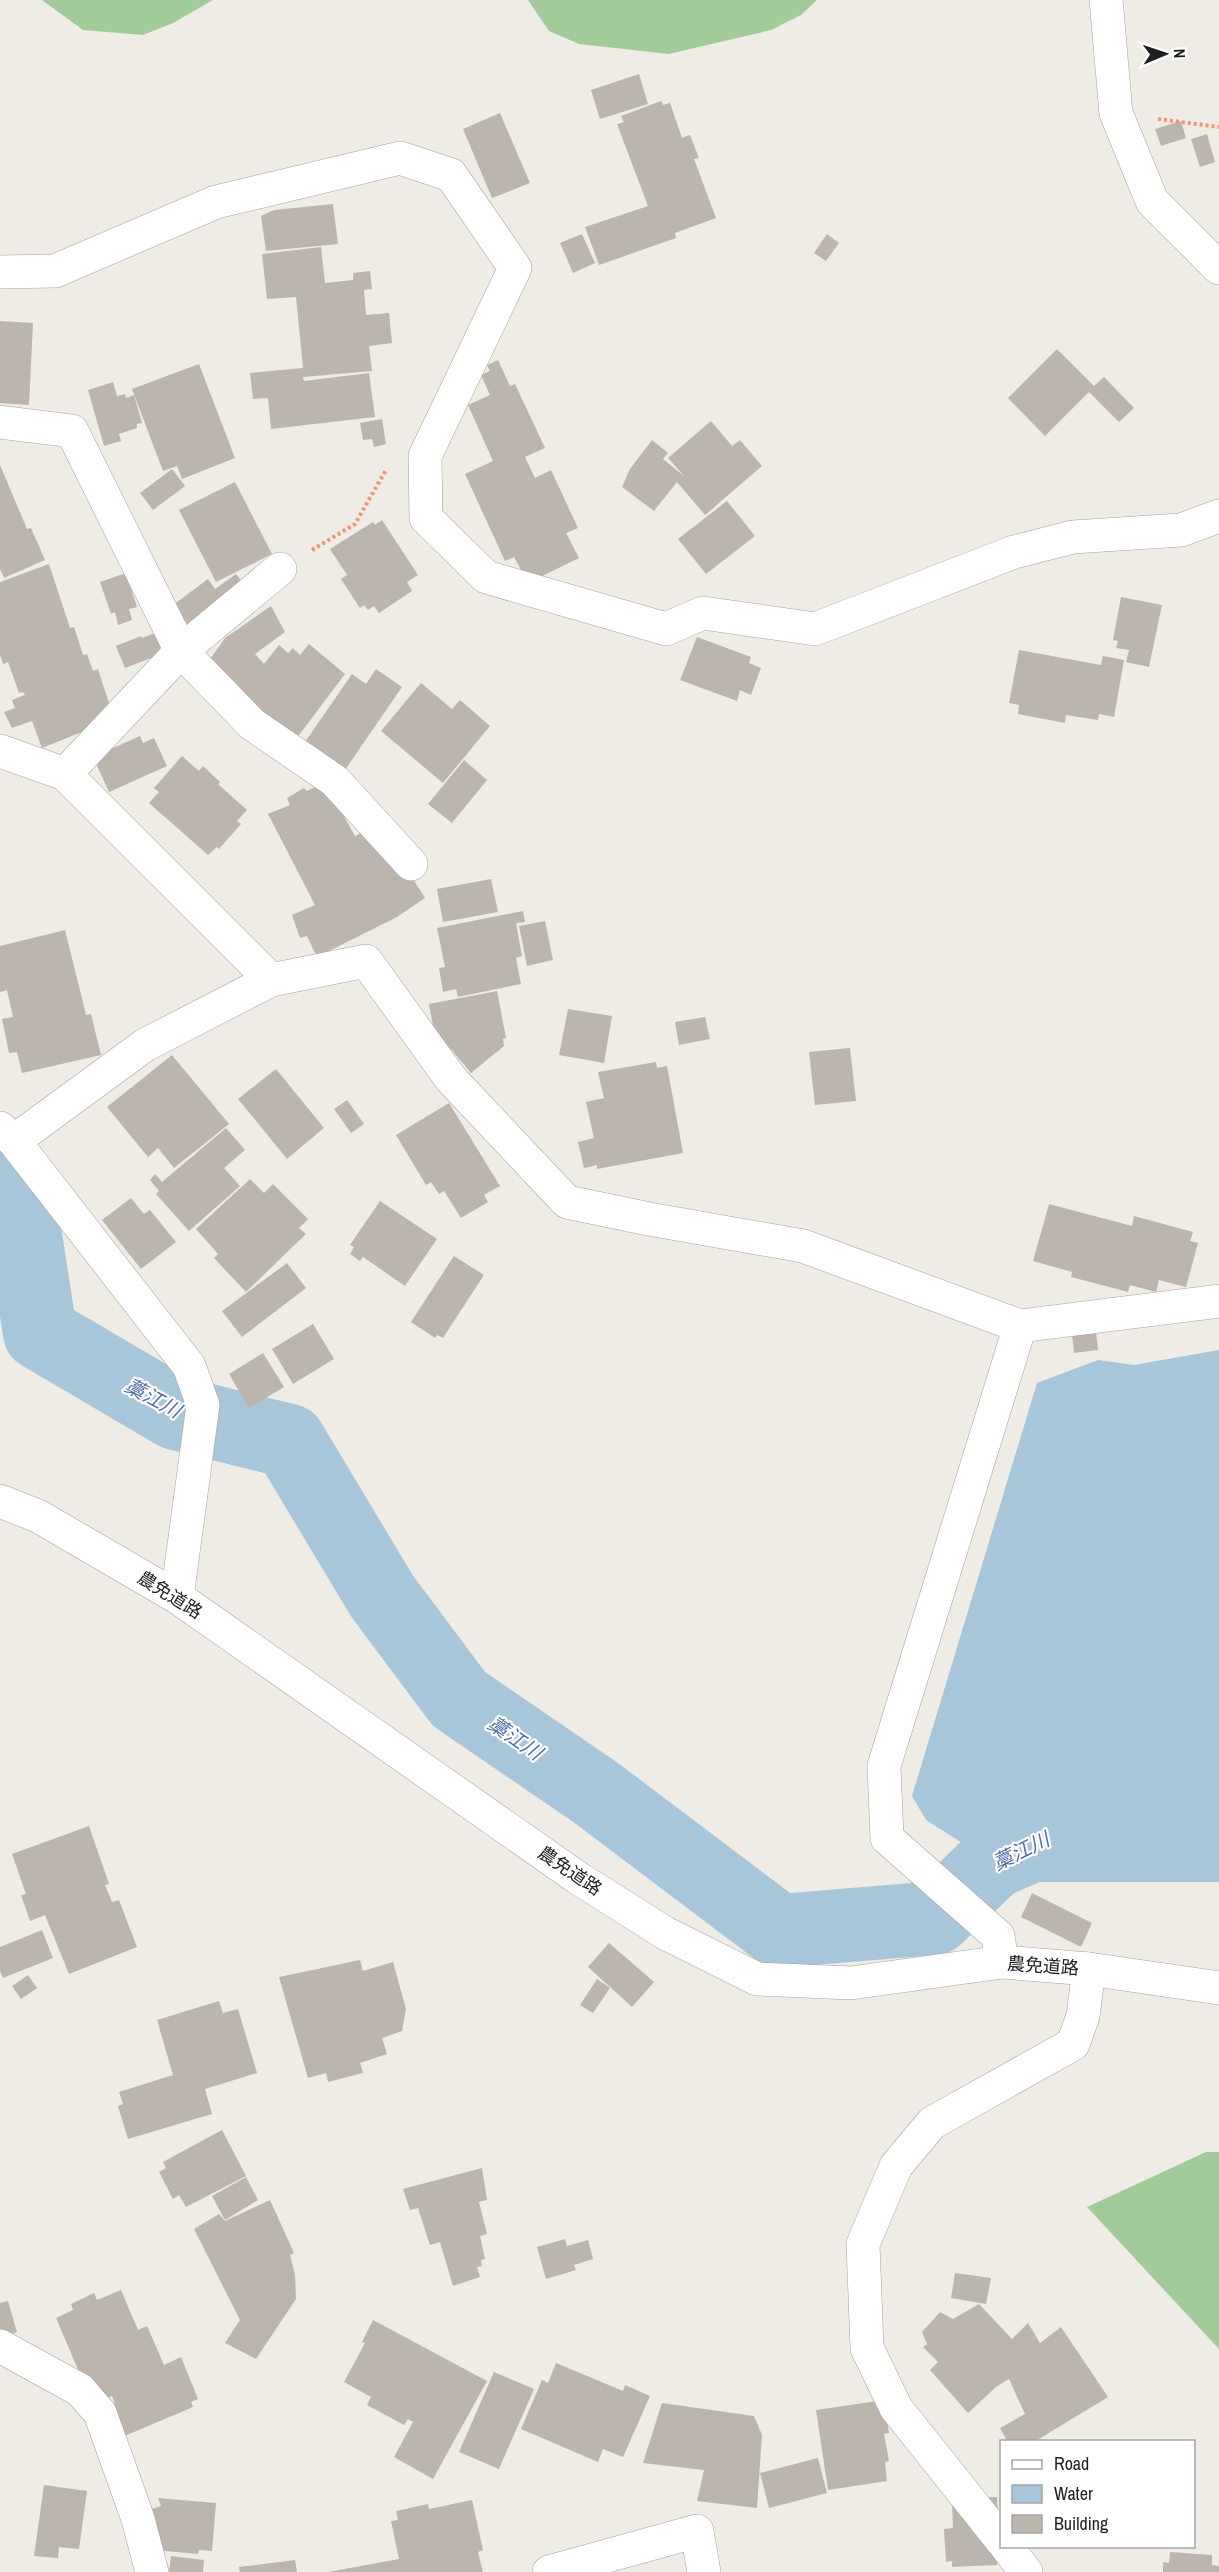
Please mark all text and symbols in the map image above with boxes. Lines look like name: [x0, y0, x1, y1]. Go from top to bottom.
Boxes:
north arrow: [1135, 24, 1195, 84]
text: N: [1169, 48, 1191, 59]
water label: 藁江川: [120, 1372, 188, 1425]
street label: 農免道路: [133, 1565, 207, 1624]
water label: 藁江川: [483, 1710, 549, 1767]
water label: 藁江川: [988, 1824, 1055, 1876]
street label: 農免道路: [533, 1840, 607, 1901]
street label: 農免道路: [1006, 1951, 1080, 1980]
legend: [1000, 2440, 1195, 2548]
text: Road: [1054, 2451, 1089, 2476]
text: Water: [1054, 2481, 1093, 2506]
text: Building: [1054, 2511, 1109, 2536]

